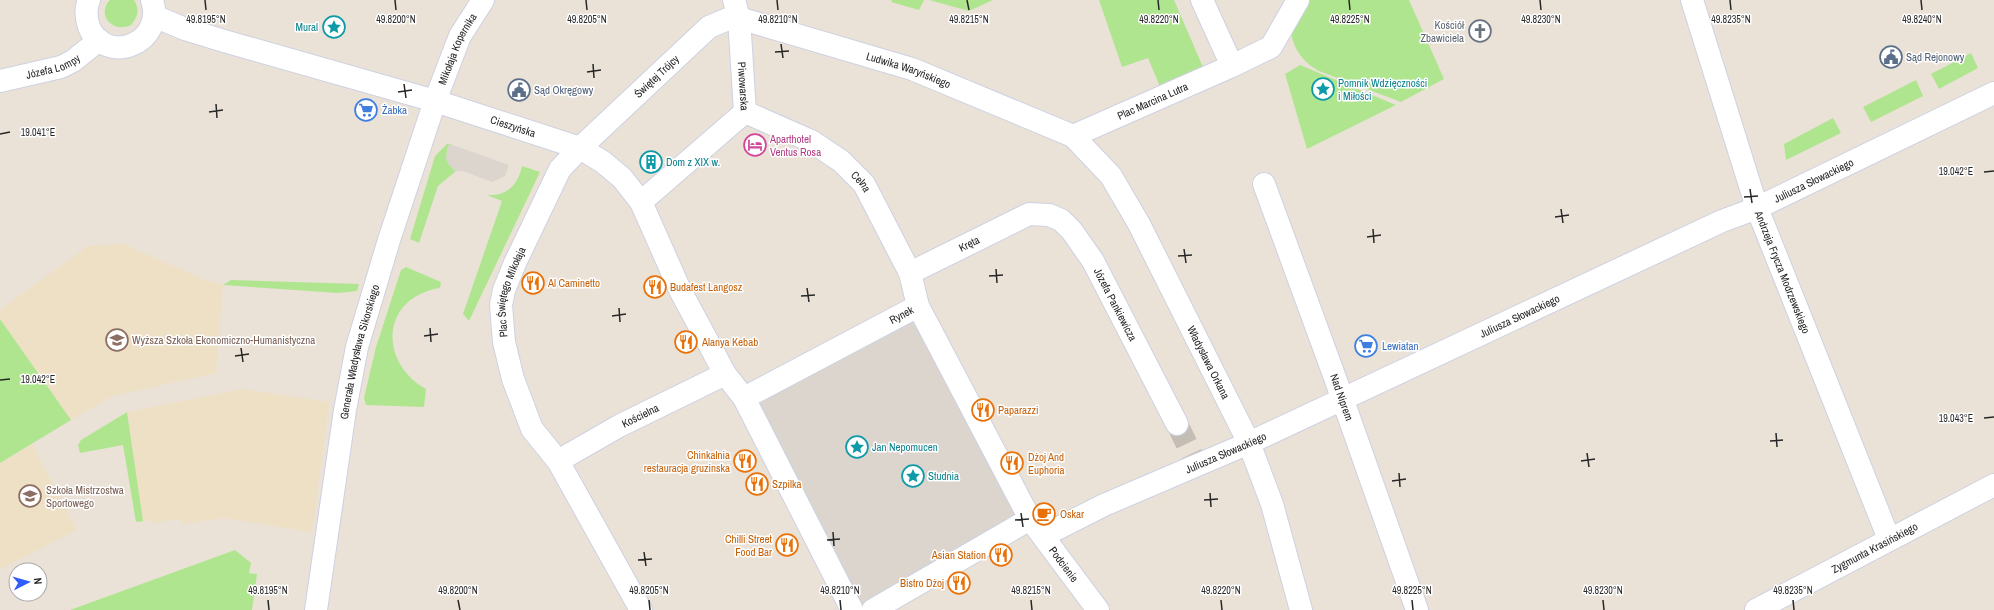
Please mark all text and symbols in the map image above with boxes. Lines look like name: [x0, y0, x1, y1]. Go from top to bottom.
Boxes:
street label: Mikołaja Kopernika: [435, 11, 480, 87]
text: 49.8195°N: [186, 13, 226, 26]
text: 49.8200°N: [376, 13, 416, 26]
text: 49.8205°N: [567, 13, 607, 26]
text: 49.8210°N: [758, 13, 798, 26]
text: 49.8215°N: [949, 13, 989, 26]
text: 49.8220°N: [1139, 13, 1179, 26]
text: 49.8225°N: [1330, 13, 1370, 26]
text: 49.8230°N: [1521, 13, 1561, 26]
text: 49.8235°N: [1711, 13, 1751, 26]
text: 49.8240°N: [1902, 13, 1942, 26]
place icon: Mural: [321, 14, 347, 40]
place label: Kościół Zbawiciela: [1420, 18, 1465, 45]
church icon: Kościół Zbawiciela: [1467, 18, 1493, 44]
place label: Mural: [295, 20, 318, 34]
public building icon: Sąd Rejonowy: [1878, 44, 1904, 70]
street label: Ludwika Waryńskiego: [865, 49, 953, 91]
place label: Sąd Rejonowy: [1906, 50, 1965, 64]
street label: Józefa Lompy: [25, 51, 83, 82]
street label: Świętej Trójcy: [631, 52, 682, 101]
street label: Piwowarska: [735, 61, 752, 111]
place icon: Pomnik Wdzięczności i Miłości: [1310, 76, 1336, 102]
place label: Pomnik Wdzięczności i Miłości: [1338, 76, 1427, 103]
public building icon: Sąd Okręgowy: [506, 77, 532, 103]
street label: Plac Marcina Lutra: [1115, 79, 1190, 123]
place label: Sąd Okręgowy: [534, 83, 594, 97]
supermarket icon: Żabka: [353, 97, 379, 123]
place label: Żabka: [382, 103, 407, 117]
street label: Cieszyńska: [489, 112, 537, 140]
text: 19.041°E: [21, 126, 55, 139]
hotel icon: Aparthotel Ventus Rosa: [742, 132, 768, 158]
place label: Aparthotel Ventus Rosa: [769, 132, 821, 159]
building icon: Dom z XIX w.: [638, 149, 664, 175]
place label: Dom z XIX w.: [666, 155, 720, 169]
street label: Juliusza Słowackiego: [1772, 155, 1856, 206]
text: 19.042°E: [1939, 165, 1973, 178]
street label: Celna: [848, 168, 874, 194]
street label: Andrzeja Frycza Modrzewskiego: [1751, 208, 1813, 336]
street label: Kręta: [956, 233, 982, 255]
street label: Plac Świętego Mikołaja: [494, 245, 529, 338]
street label: Józefa Pankiewicza: [1091, 266, 1140, 343]
restaurant icon: Al Caminetto: [520, 270, 546, 296]
restaurant icon: Budafest Langosz: [642, 274, 668, 300]
place label: Al Caminetto: [547, 276, 600, 290]
place label: Budafest Langosz: [670, 280, 743, 294]
street label: Generała Władysława Sikorskiego: [337, 283, 382, 420]
street label: Juliusza Słowackiego: [1477, 291, 1562, 341]
street label: Rynek: [887, 302, 916, 327]
street label: Władysława Orkana: [1184, 323, 1233, 401]
school or university icon: Wyższa Szkoła Ekonomiczno-Humanistyczna: [104, 327, 130, 353]
restaurant icon: Alanya Kebab: [673, 329, 699, 355]
place label: Wyższa Szkoła Ekonomiczno-Humanistyczna: [132, 333, 315, 347]
supermarket icon: Lewiatan: [1353, 333, 1379, 359]
place label: Alanya Kebab: [701, 335, 758, 349]
place label: Lewiatan: [1382, 339, 1419, 353]
street label: Nad Niprem: [1327, 372, 1357, 423]
text: 19.042°E: [21, 373, 55, 386]
restaurant icon: Paparazzi: [970, 397, 996, 423]
street label: Kościelna: [619, 401, 661, 431]
place label: Paparazzi: [998, 403, 1039, 417]
text: 19.043°E: [1939, 412, 1973, 425]
street label: Juliusza Słowackiego: [1183, 429, 1269, 476]
place icon: Jan Nepomucen: [844, 434, 870, 460]
place label: Jan Nepomucen: [872, 440, 938, 454]
place label: Chinkalnia restauracja gruzinska: [644, 448, 730, 475]
restaurant icon: Chinkalnia restauracja gruzinska: [732, 448, 758, 474]
restaurant icon: Dżoj And Euphoria: [999, 450, 1025, 476]
place label: Dżoj And Euphoria: [1028, 450, 1065, 477]
place icon: Studnia: [900, 463, 926, 489]
place label: Studnia: [928, 469, 959, 483]
restaurant icon: Szpilka: [744, 471, 770, 497]
place label: Szpilka: [772, 477, 802, 491]
school or university icon: Szkoła Mistrzostwa Sportowego: [17, 483, 43, 509]
place label: Szkoła Mistrzostwa Sportowego: [46, 483, 124, 510]
cafe icon: Oskar: [1031, 501, 1057, 527]
place label: Oskar: [1060, 507, 1084, 521]
street label: Zygmunta Krasińskiego: [1829, 519, 1920, 576]
place label: Chilli Street Food Bar: [725, 532, 772, 559]
restaurant icon: Chilli Street Food Bar: [774, 532, 800, 558]
restaurant icon: Asian Station: [988, 542, 1014, 568]
street label: Podcienie: [1046, 544, 1082, 585]
place label: Asian Station: [931, 548, 986, 562]
north arrow: [8, 562, 48, 602]
restaurant icon: Bistro Dżoj: [946, 570, 972, 596]
place label: Bistro Dżoj: [900, 576, 944, 590]
text: N: [31, 577, 45, 585]
text: 49.8195°N: [248, 584, 288, 597]
text: 49.8200°N: [438, 584, 478, 597]
text: 49.8205°N: [629, 584, 669, 597]
text: 49.8210°N: [820, 584, 860, 597]
text: 49.8215°N: [1011, 584, 1051, 597]
text: 49.8220°N: [1201, 584, 1241, 597]
text: 49.8225°N: [1392, 584, 1432, 597]
text: 49.8230°N: [1583, 584, 1623, 597]
text: 49.8235°N: [1773, 584, 1813, 597]

